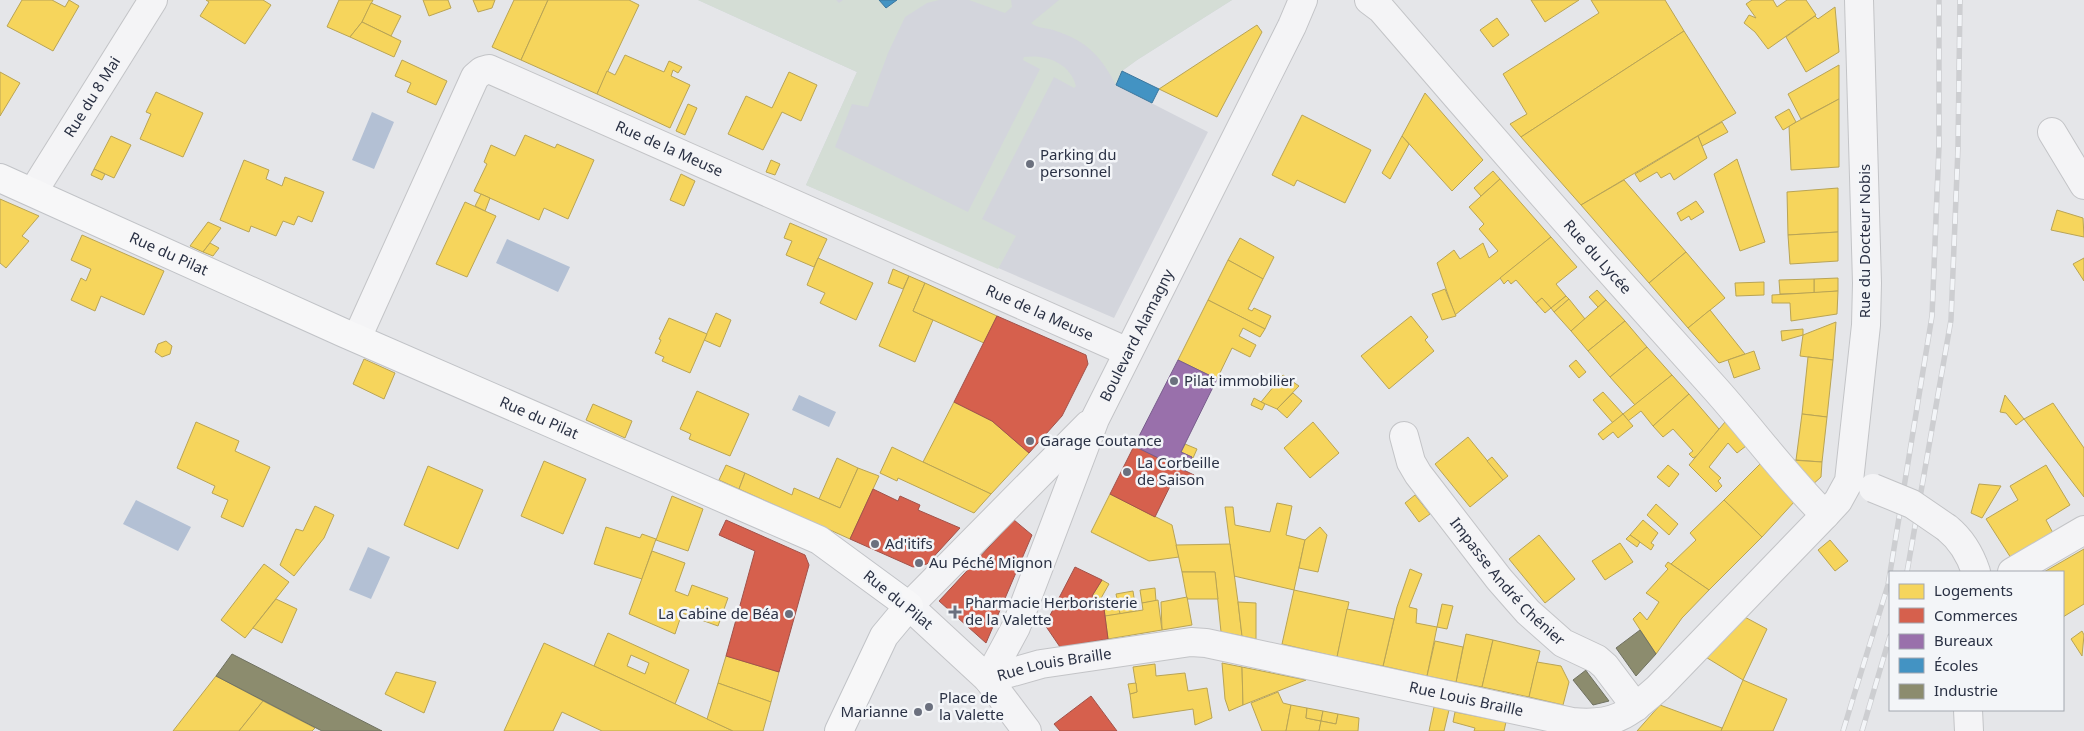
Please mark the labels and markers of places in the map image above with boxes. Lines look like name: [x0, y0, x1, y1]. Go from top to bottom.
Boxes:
place label: Parking du personnel: [1040, 144, 1116, 181]
marker: Parking du personnel: [1024, 158, 1036, 170]
place label: Pilat immobilier: [1184, 370, 1295, 390]
marker: Pilat immobilier: [1168, 375, 1180, 387]
place label: Garage Coutance: [1040, 430, 1162, 450]
marker: Garage Coutance: [1024, 435, 1036, 447]
place label: La Corbeille de Saison: [1137, 452, 1220, 489]
marker: La Corbeille de Saison: [1121, 466, 1133, 478]
place label: Ad'itifs: [885, 533, 933, 553]
marker: Ad'itifs: [869, 538, 881, 550]
place label: Au Péché Mignon: [929, 552, 1052, 572]
marker: Au Péché Mignon: [913, 557, 925, 569]
place label: Pharmacie Herboristerie de la Valette: [965, 592, 1138, 629]
place label: La Cabine de Béa: [658, 603, 779, 623]
marker: Pharmacie Herboristerie de la Valette: [949, 606, 961, 618]
marker: La Cabine de Béa: [783, 608, 795, 620]
place label: Place de la Valette: [939, 687, 1004, 724]
place label: Marianne: [840, 701, 908, 721]
marker: Place de la Valette: [923, 701, 935, 713]
marker: Marianne: [912, 706, 924, 718]

